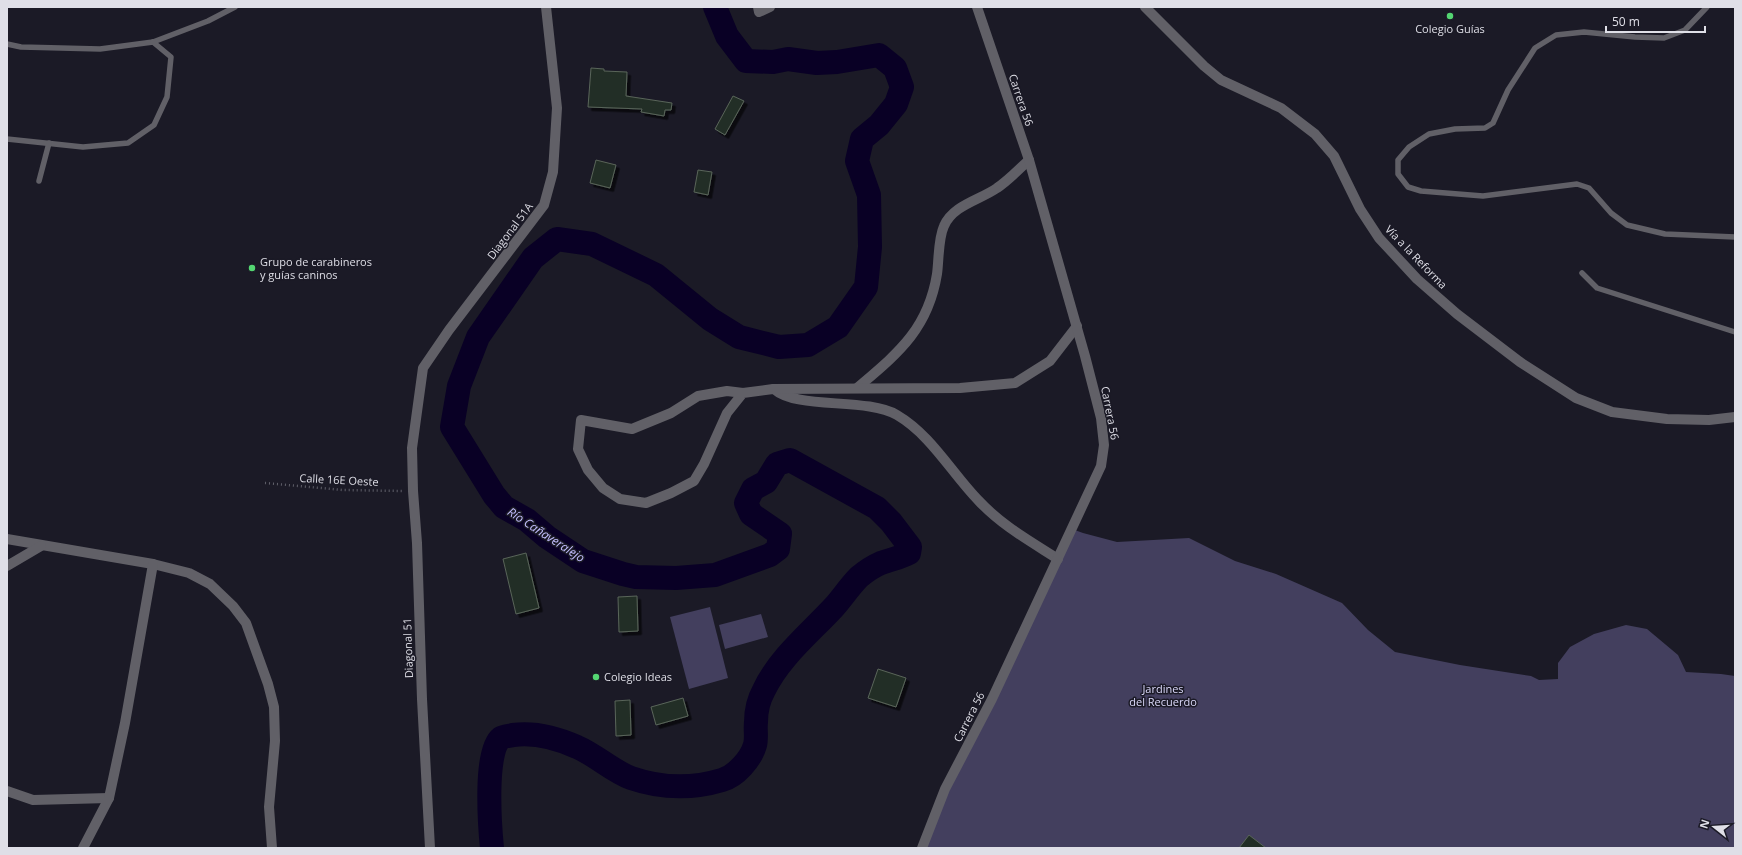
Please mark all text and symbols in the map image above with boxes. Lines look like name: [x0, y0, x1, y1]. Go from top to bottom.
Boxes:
scale bar: [1606, 8, 1705, 34]
marker: Colegio Guías: [1445, 11, 1455, 21]
text: 50 m: [1612, 13, 1640, 30]
place label: Colegio Guías: [1415, 21, 1485, 36]
street label: Carrera 56: [1006, 72, 1037, 128]
street label: Diagonal 51A: [483, 199, 536, 262]
street label: Vía a la Reforma: [1382, 222, 1451, 292]
place label: Grupo de carabineros y guías caninos: [260, 254, 372, 282]
marker: Grupo de carabineros y guías caninos: [247, 263, 257, 273]
street label: Carrera 56: [1098, 385, 1123, 441]
street label: Calle 16E Oeste: [299, 470, 379, 489]
water label: Río Cañaveralejo: [504, 503, 588, 566]
street label: Diagonal 51: [399, 618, 416, 679]
place label: Colegio Ideas: [604, 669, 672, 684]
marker: Colegio Ideas: [591, 672, 601, 682]
park label: Jardines del Recuerdo: [1129, 681, 1197, 709]
street label: Carrera 56: [950, 689, 988, 744]
north arrow: [1694, 807, 1734, 847]
text: N: [1695, 817, 1712, 830]

